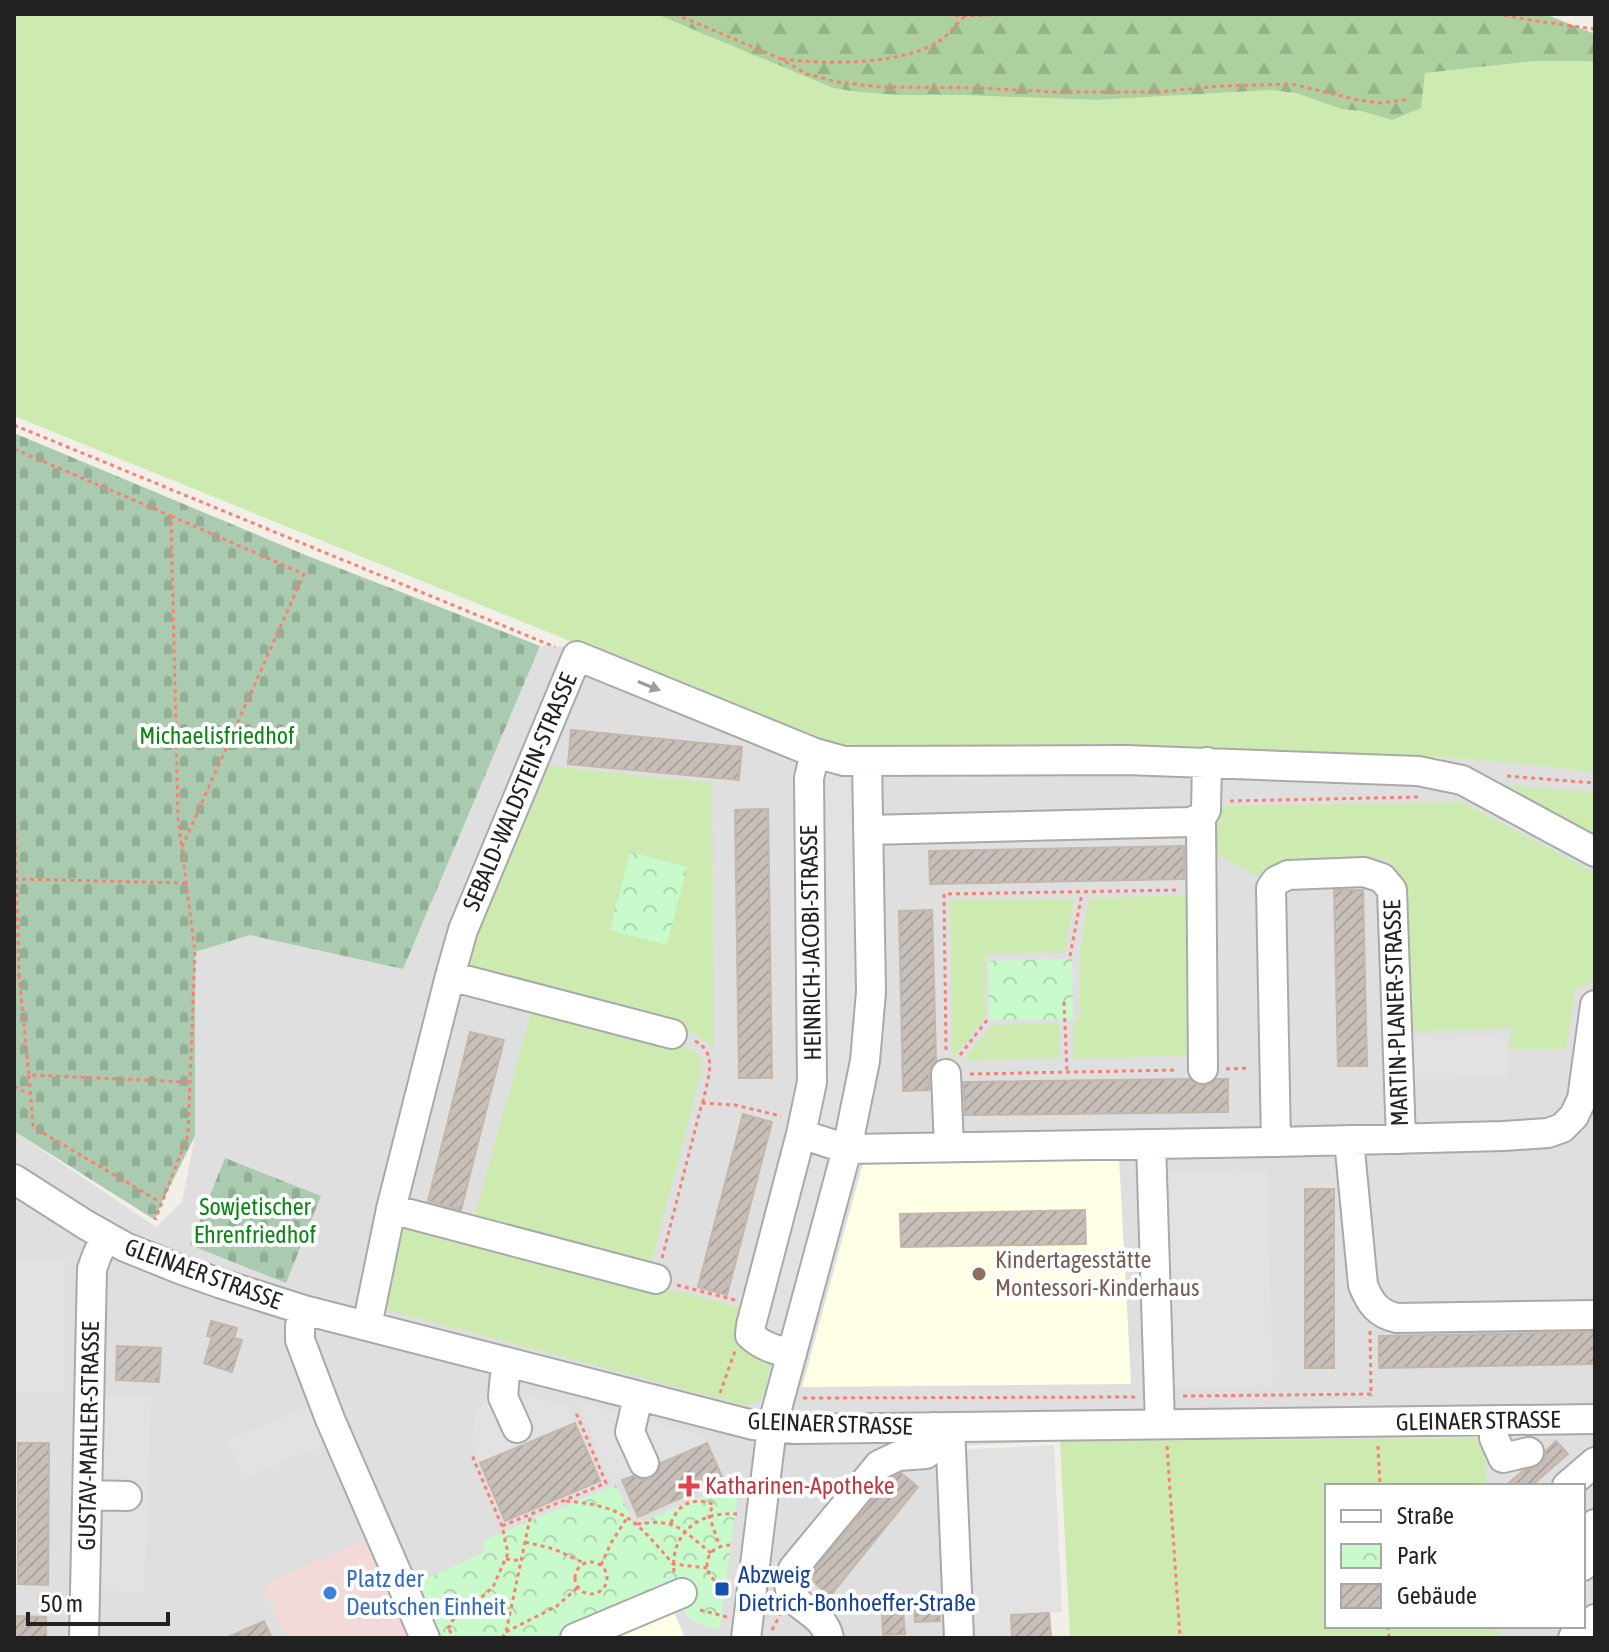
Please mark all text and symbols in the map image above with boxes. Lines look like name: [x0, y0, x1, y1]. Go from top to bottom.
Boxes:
street label: SEBALD-WALDSTEIN-STRASSE: [457, 669, 582, 915]
one-way arrow: [637, 679, 661, 692]
park label: Michaelisfriedhof: [139, 722, 295, 749]
street label: HEINRICH-JACOBI-STRASSE: [795, 825, 826, 1061]
street label: MARTIN-PLANER-STRASSE: [1378, 899, 1413, 1127]
park label: Sowjetischer Ehrenfriedhof: [194, 1193, 317, 1248]
street label: GLEINAER STRASSE: [121, 1233, 285, 1314]
place label: Kindertagesstätte Montessori-Kinderhaus: [995, 1246, 1200, 1301]
marker: Kindertagesstätte Montessori-Kinderhaus: [970, 1265, 988, 1283]
street label: GUSTAV-MAHLER-STRASSE: [73, 1321, 104, 1551]
street label: GLEINAER STRASSE: [1395, 1406, 1560, 1435]
street label: GLEINAER STRASSE: [747, 1407, 913, 1440]
place label: Katharinen-Apotheke: [705, 1472, 895, 1499]
marker: Katharinen-Apotheke: [680, 1477, 698, 1495]
legend: [1325, 1484, 1585, 1628]
text: Straße: [1397, 1502, 1454, 1529]
text: Park: [1397, 1542, 1438, 1569]
place label: Abzweig Dietrich-Bonhoeffer-Straße: [738, 1561, 976, 1616]
place label: Platz der Deutschen Einheit: [346, 1565, 506, 1620]
scale bar: [28, 1576, 168, 1626]
marker: Abzweig Dietrich-Bonhoeffer-Straße: [713, 1580, 731, 1598]
text: Gebäude: [1397, 1582, 1477, 1609]
marker: Platz der Deutschen Einheit: [321, 1584, 339, 1602]
text: 50 m: [40, 1590, 83, 1617]

